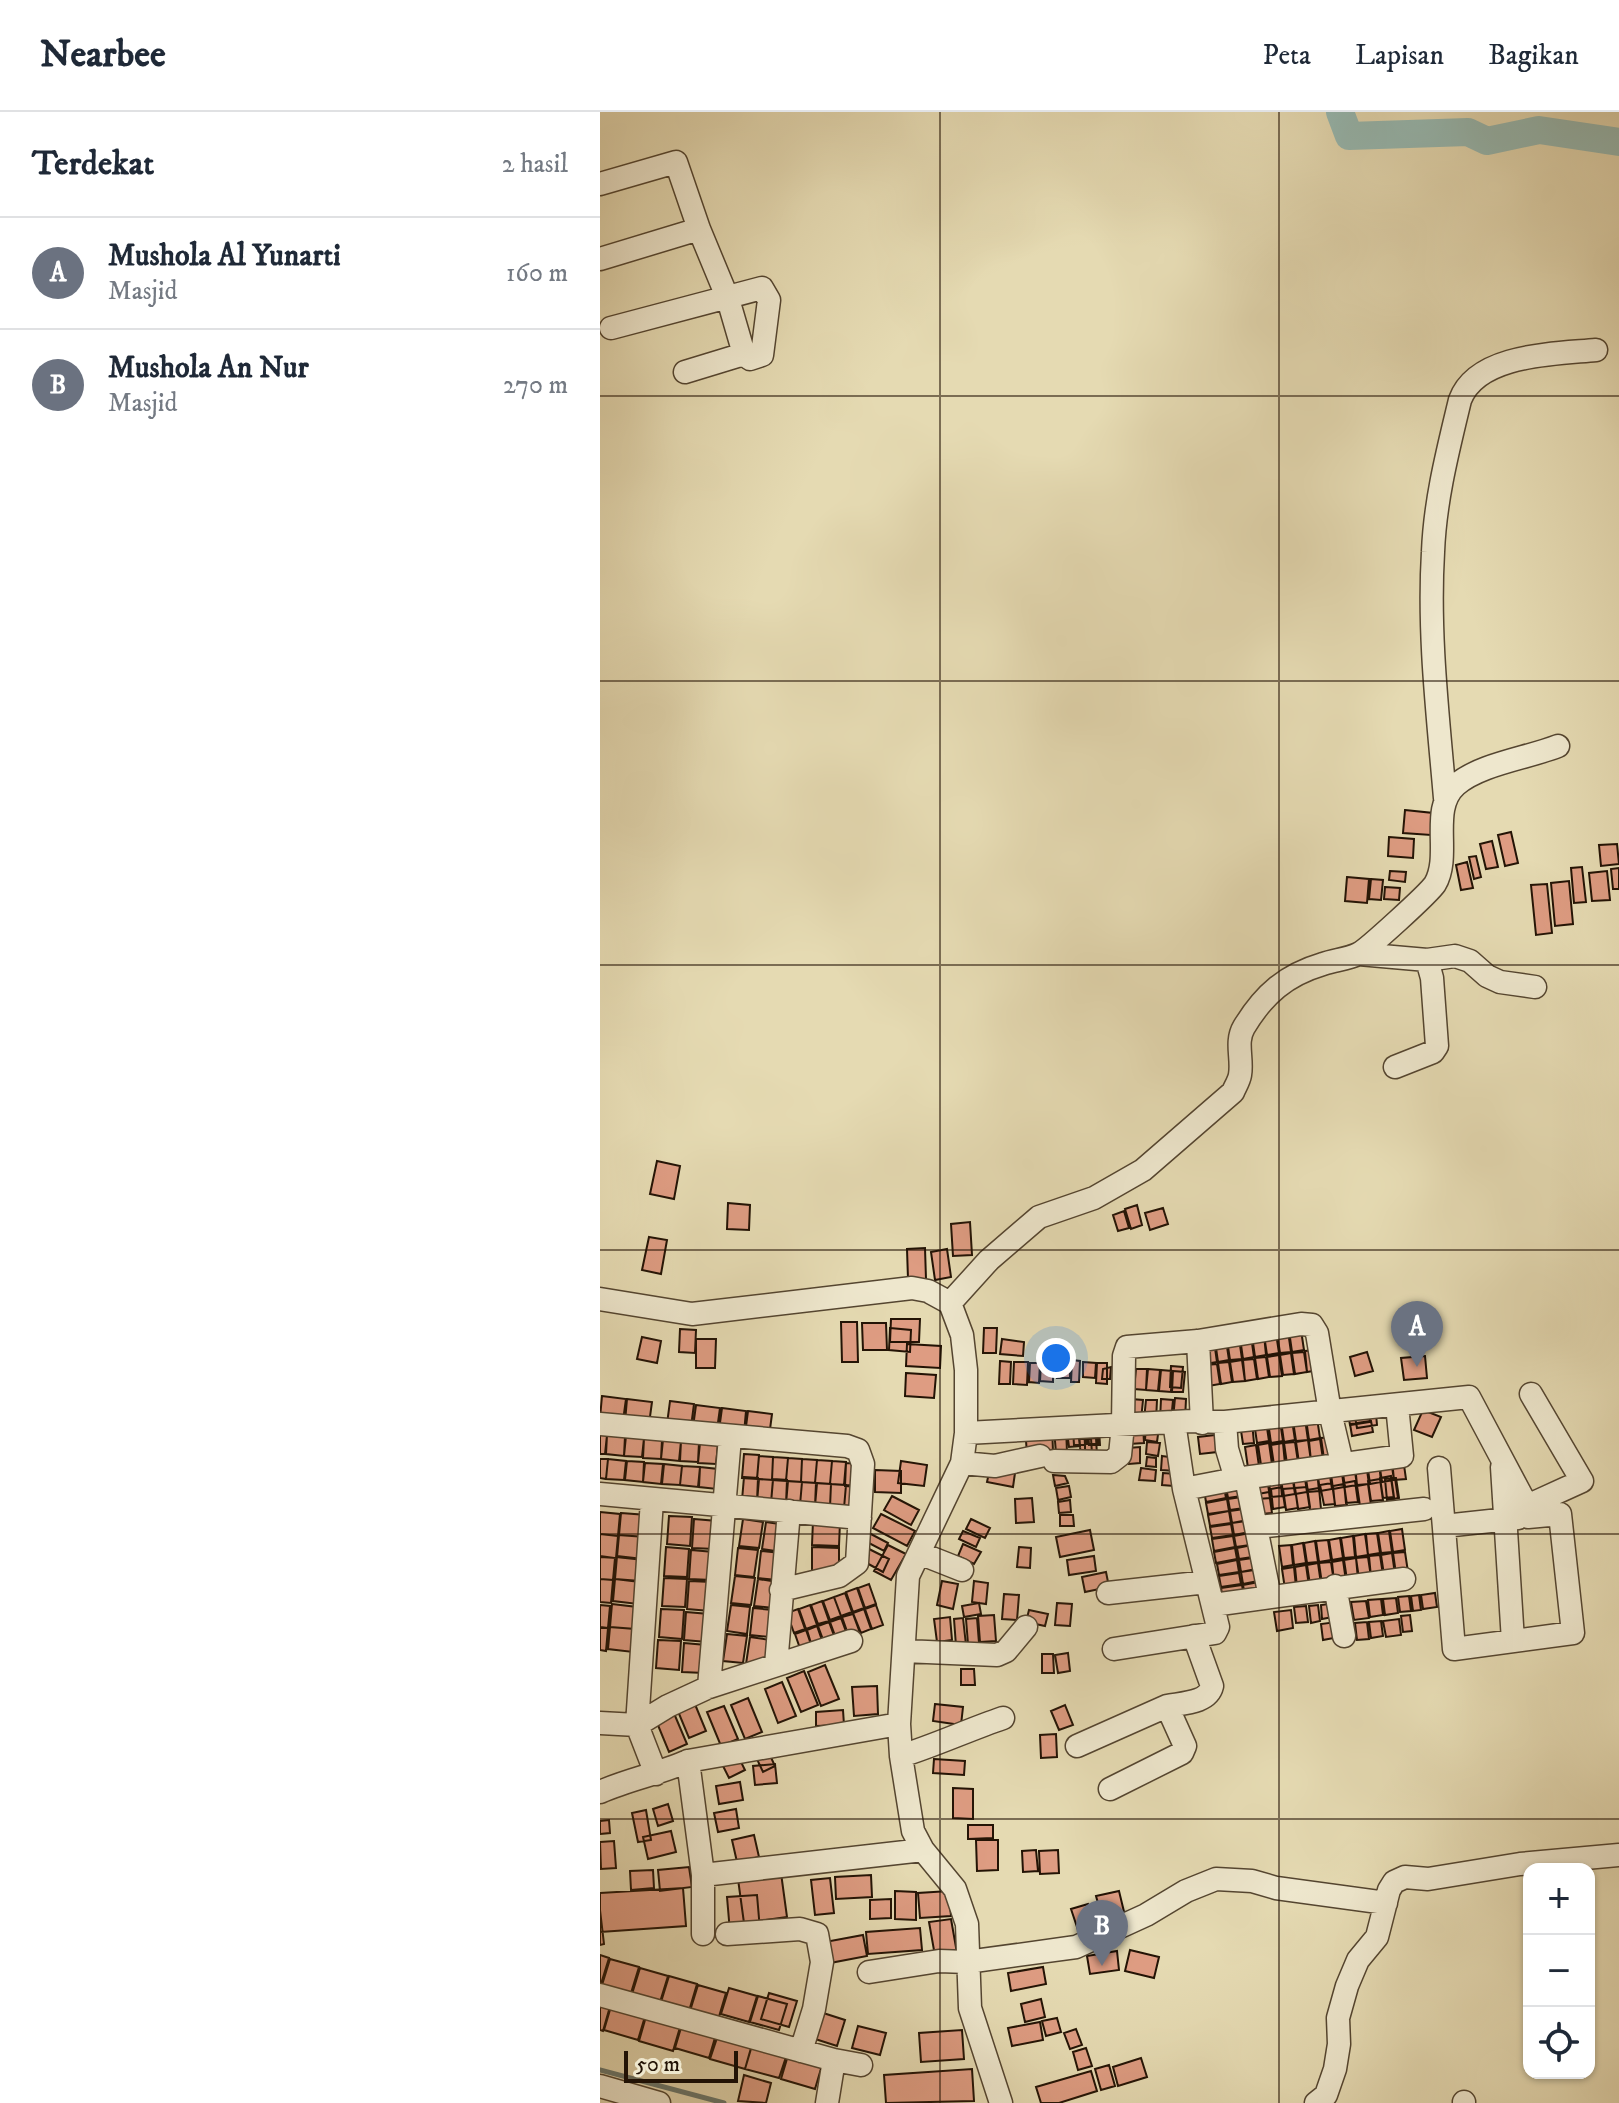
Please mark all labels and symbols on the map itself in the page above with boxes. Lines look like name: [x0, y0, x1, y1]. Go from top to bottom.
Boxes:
pin: A: [1391, 1301, 1443, 1367]
your location: [1036, 1338, 1076, 1378]
pin: B: [1076, 1900, 1128, 1966]
scale bar: [624, 2047, 738, 2083]

